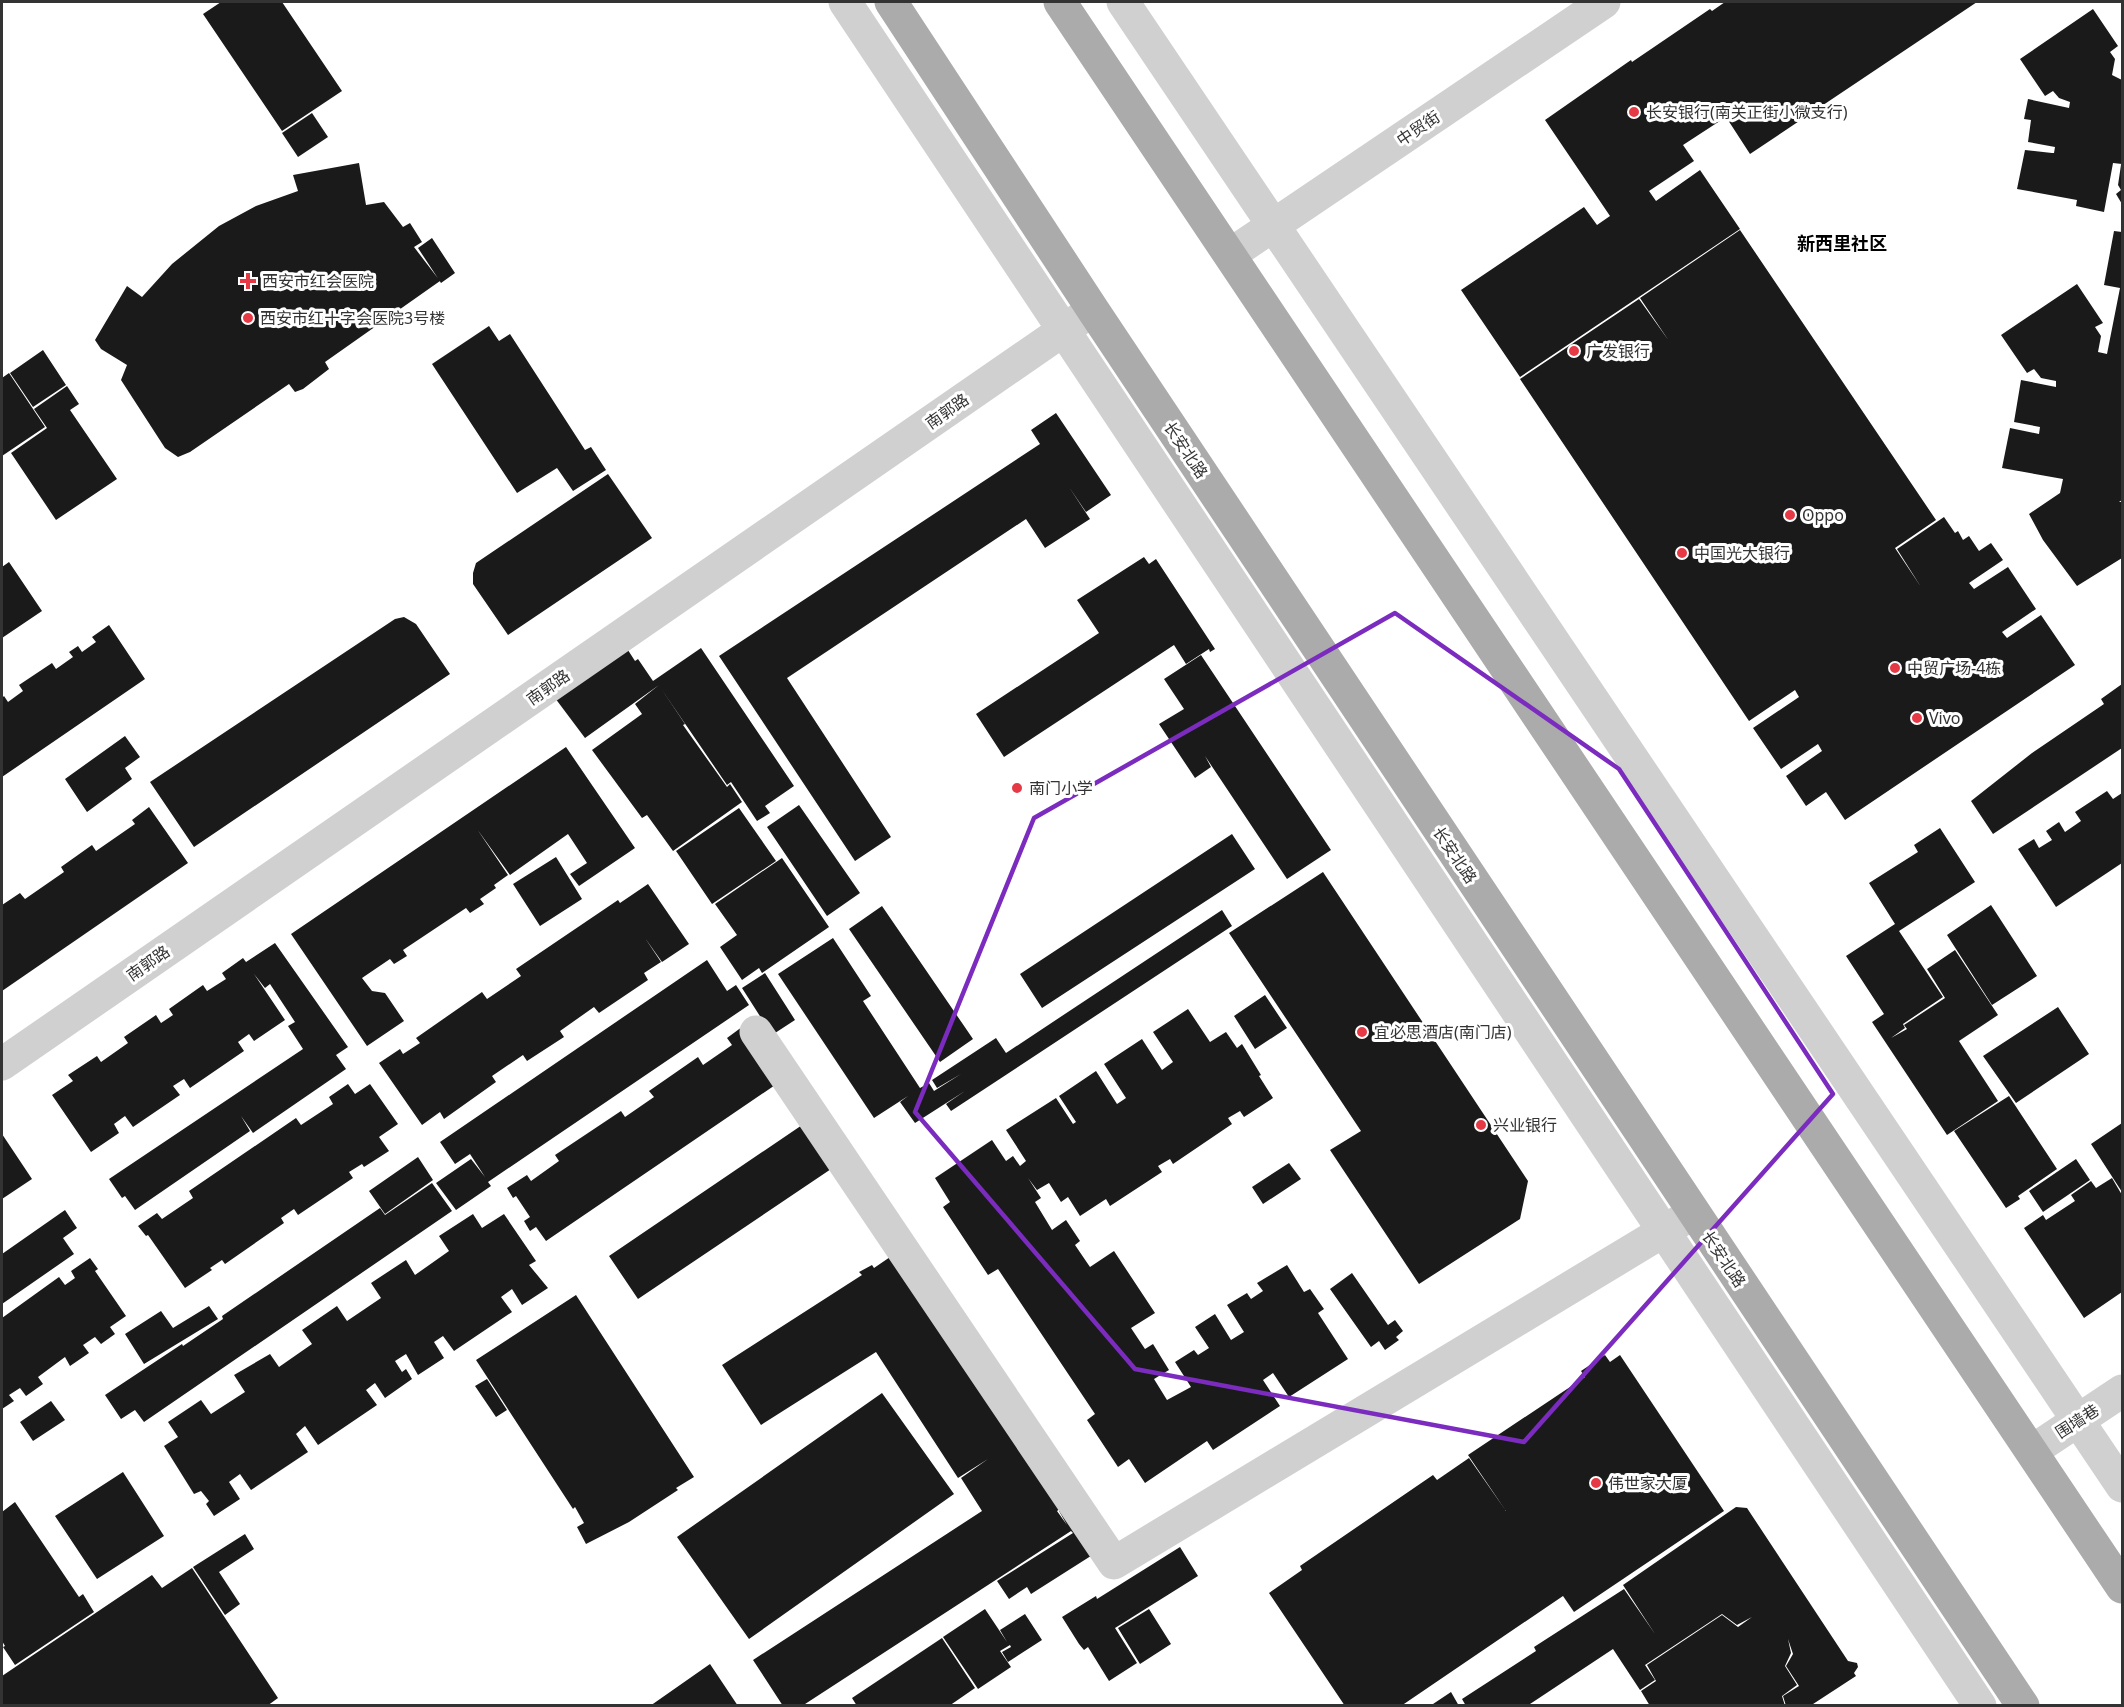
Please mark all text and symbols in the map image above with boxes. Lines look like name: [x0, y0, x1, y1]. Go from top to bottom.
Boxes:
place label: 长安银行(南关正街小微支行): [1646, 101, 1848, 123]
street label: 中贸街: [1392, 105, 1444, 151]
marker: 长安银行(南关正街小微支行): [1627, 105, 1641, 119]
district label: 新西里社区: [1797, 231, 1887, 255]
place label: 西安市红会医院: [262, 270, 374, 292]
marker: 西安市红会医院: [239, 272, 257, 290]
place label: 西安市红十字会医院3号楼: [260, 307, 445, 329]
marker: 西安市红十字会医院3号楼: [241, 311, 255, 325]
place label: 广发银行: [1586, 340, 1650, 362]
marker: 广发银行: [1567, 344, 1581, 358]
street label: 南郭路: [921, 388, 973, 434]
street label: 长安北路: [1159, 417, 1213, 483]
place label: Oppo: [1802, 504, 1844, 526]
marker: Oppo: [1783, 508, 1797, 522]
place label: 中国光大银行: [1694, 542, 1790, 564]
marker: 中国光大银行: [1675, 546, 1689, 560]
place label: 中贸广场-4栋: [1907, 657, 2001, 679]
marker: 中贸广场-4栋: [1888, 661, 1902, 675]
street label: 南郭路: [522, 664, 574, 710]
place label: Vivo: [1929, 707, 1961, 729]
marker: Vivo: [1910, 711, 1924, 725]
place label: 南门小学: [1029, 777, 1093, 799]
marker: 南门小学: [1010, 781, 1024, 795]
street label: 长安北路: [1428, 822, 1482, 888]
street label: 南郭路: [122, 940, 174, 986]
place label: 宜必思酒店(南门店): [1374, 1021, 1512, 1043]
marker: 宜必思酒店(南门店): [1355, 1025, 1369, 1039]
place label: 兴业银行: [1493, 1114, 1557, 1136]
marker: 兴业银行: [1474, 1118, 1488, 1132]
street label: 长安北路: [1697, 1226, 1751, 1292]
street label: 围墙巷: [2051, 1399, 2103, 1443]
place label: 伟世家大厦: [1608, 1472, 1688, 1494]
marker: 伟世家大厦: [1589, 1476, 1603, 1490]

